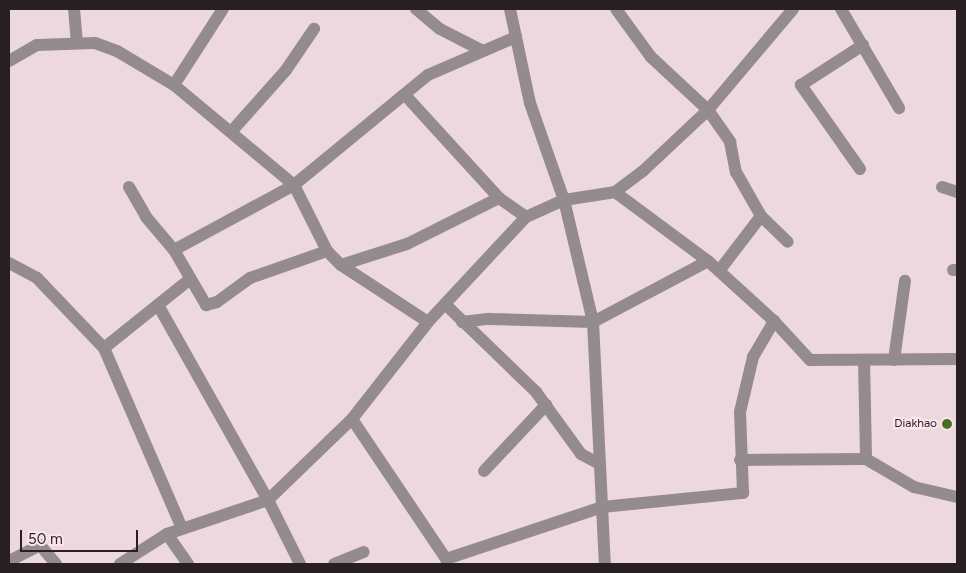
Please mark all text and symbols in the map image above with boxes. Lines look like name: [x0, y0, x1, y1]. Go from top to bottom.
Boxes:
place label: Diakhao: [894, 417, 937, 431]
marker: Diakhao: [941, 418, 953, 430]
scale bar: [22, 520, 140, 552]
text: 50 m: [28, 530, 63, 548]

